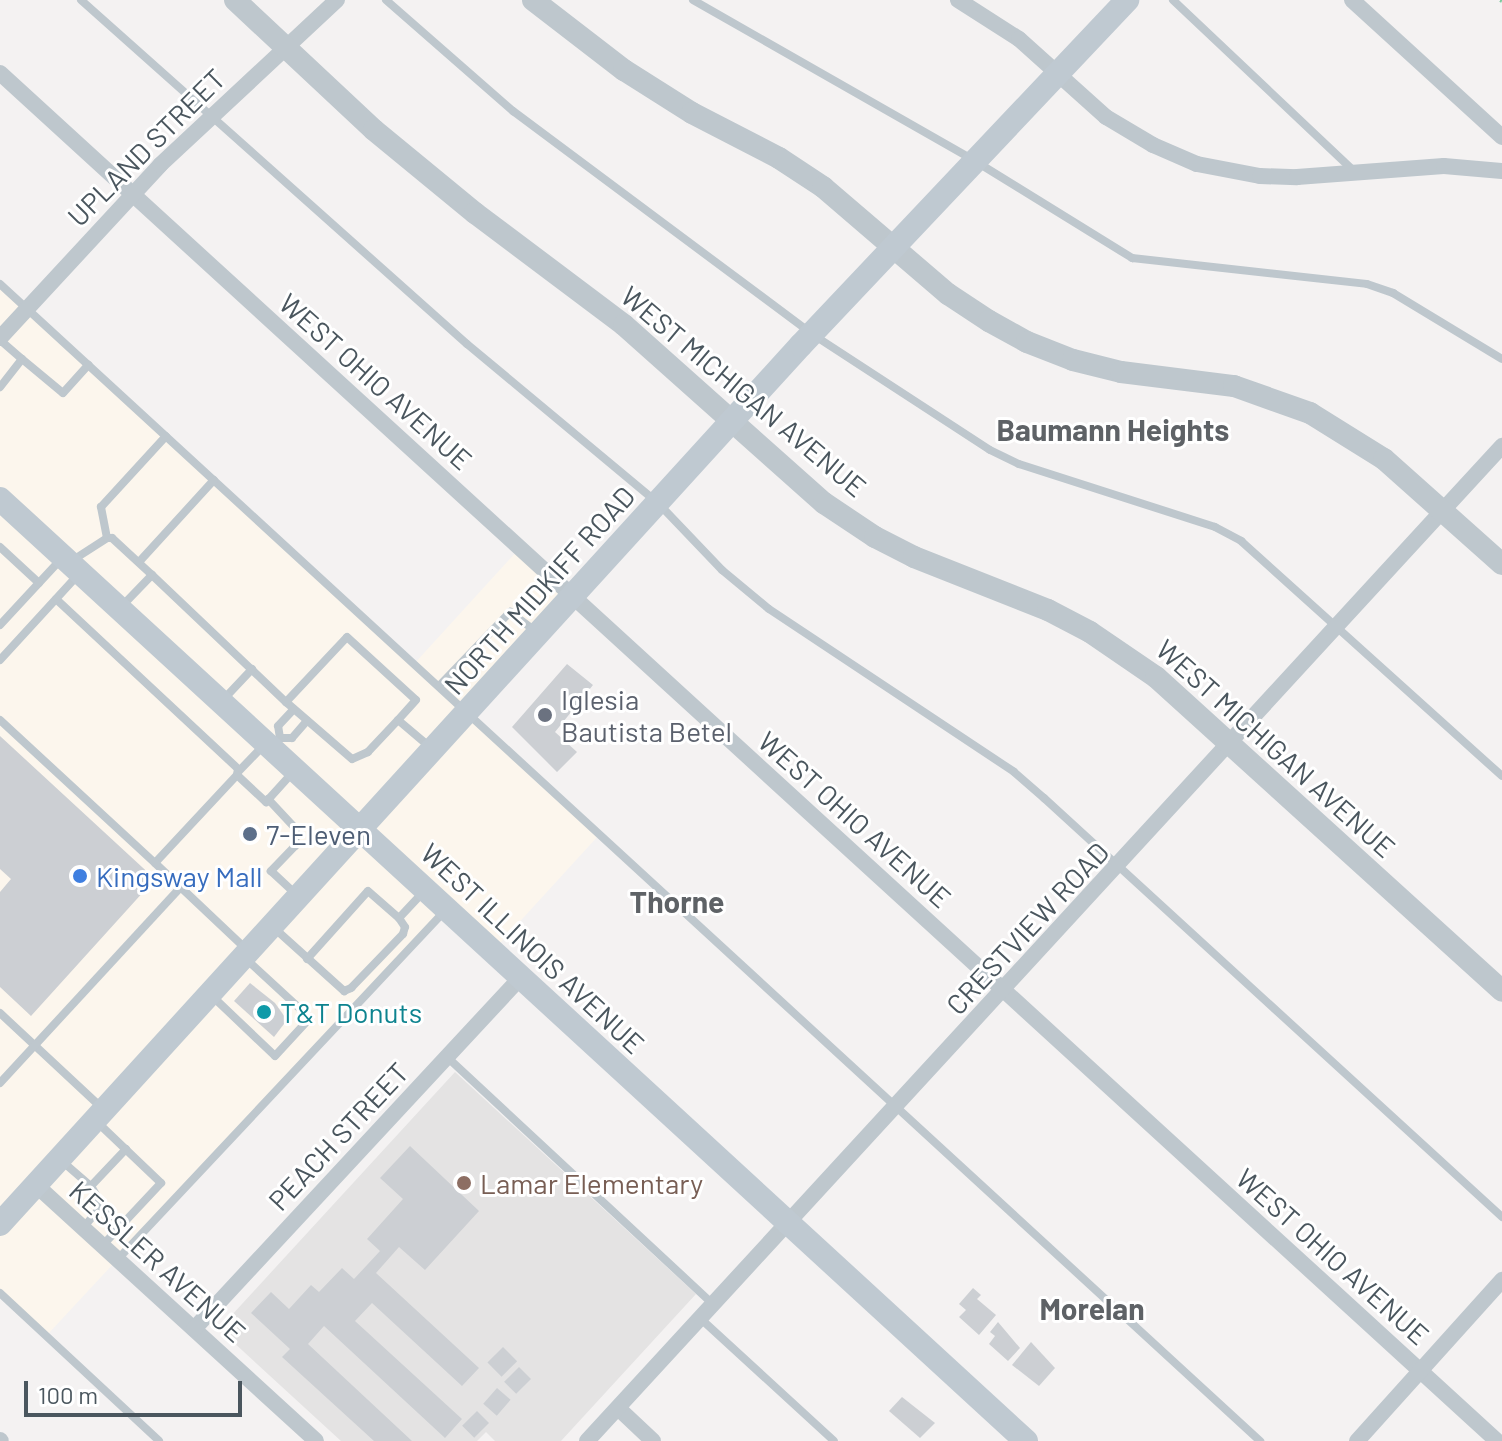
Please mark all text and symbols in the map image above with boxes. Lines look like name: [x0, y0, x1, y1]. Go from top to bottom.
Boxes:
street label: UPLAND STREET: [60, 61, 232, 233]
street label: WEST MICHIGAN AVENUE: [615, 279, 873, 503]
street label: WEST OHIO AVENUE: [273, 286, 479, 476]
district label: Baumann Heights: [997, 411, 1229, 447]
street label: NORTH MIDKIFF ROAD: [437, 479, 641, 701]
street label: WEST MICHIGAN AVENUE: [1150, 632, 1402, 864]
place label: Iglesia Bautista Betel: [561, 682, 732, 748]
marker: Iglesia Bautista Betel: [536, 706, 554, 724]
street label: WEST OHIO AVENUE: [752, 724, 958, 914]
place label: 7-Eleven: [266, 817, 371, 851]
marker: 7-Eleven: [241, 825, 259, 843]
street label: CRESTVIEW ROAD: [939, 835, 1115, 1021]
street label: WEST ILLINOIS AVENUE: [414, 836, 652, 1060]
place label: Kingsway Mall: [96, 859, 262, 893]
marker: Kingsway Mall: [71, 867, 89, 885]
district label: Thorne: [630, 883, 724, 919]
place label: T&T Donuts: [280, 995, 422, 1029]
marker: T&T Donuts: [255, 1003, 273, 1021]
street label: PEACH STREET: [261, 1055, 415, 1217]
street label: WEST OHIO AVENUE: [1230, 1161, 1436, 1351]
place label: Lamar Elementary: [480, 1166, 703, 1200]
street label: KESSLER AVENUE: [63, 1173, 253, 1349]
marker: Lamar Elementary: [455, 1174, 473, 1192]
district label: Morelan: [1039, 1290, 1145, 1326]
scale bar: [28, 1365, 246, 1415]
text: 100 m: [38, 1380, 98, 1409]

